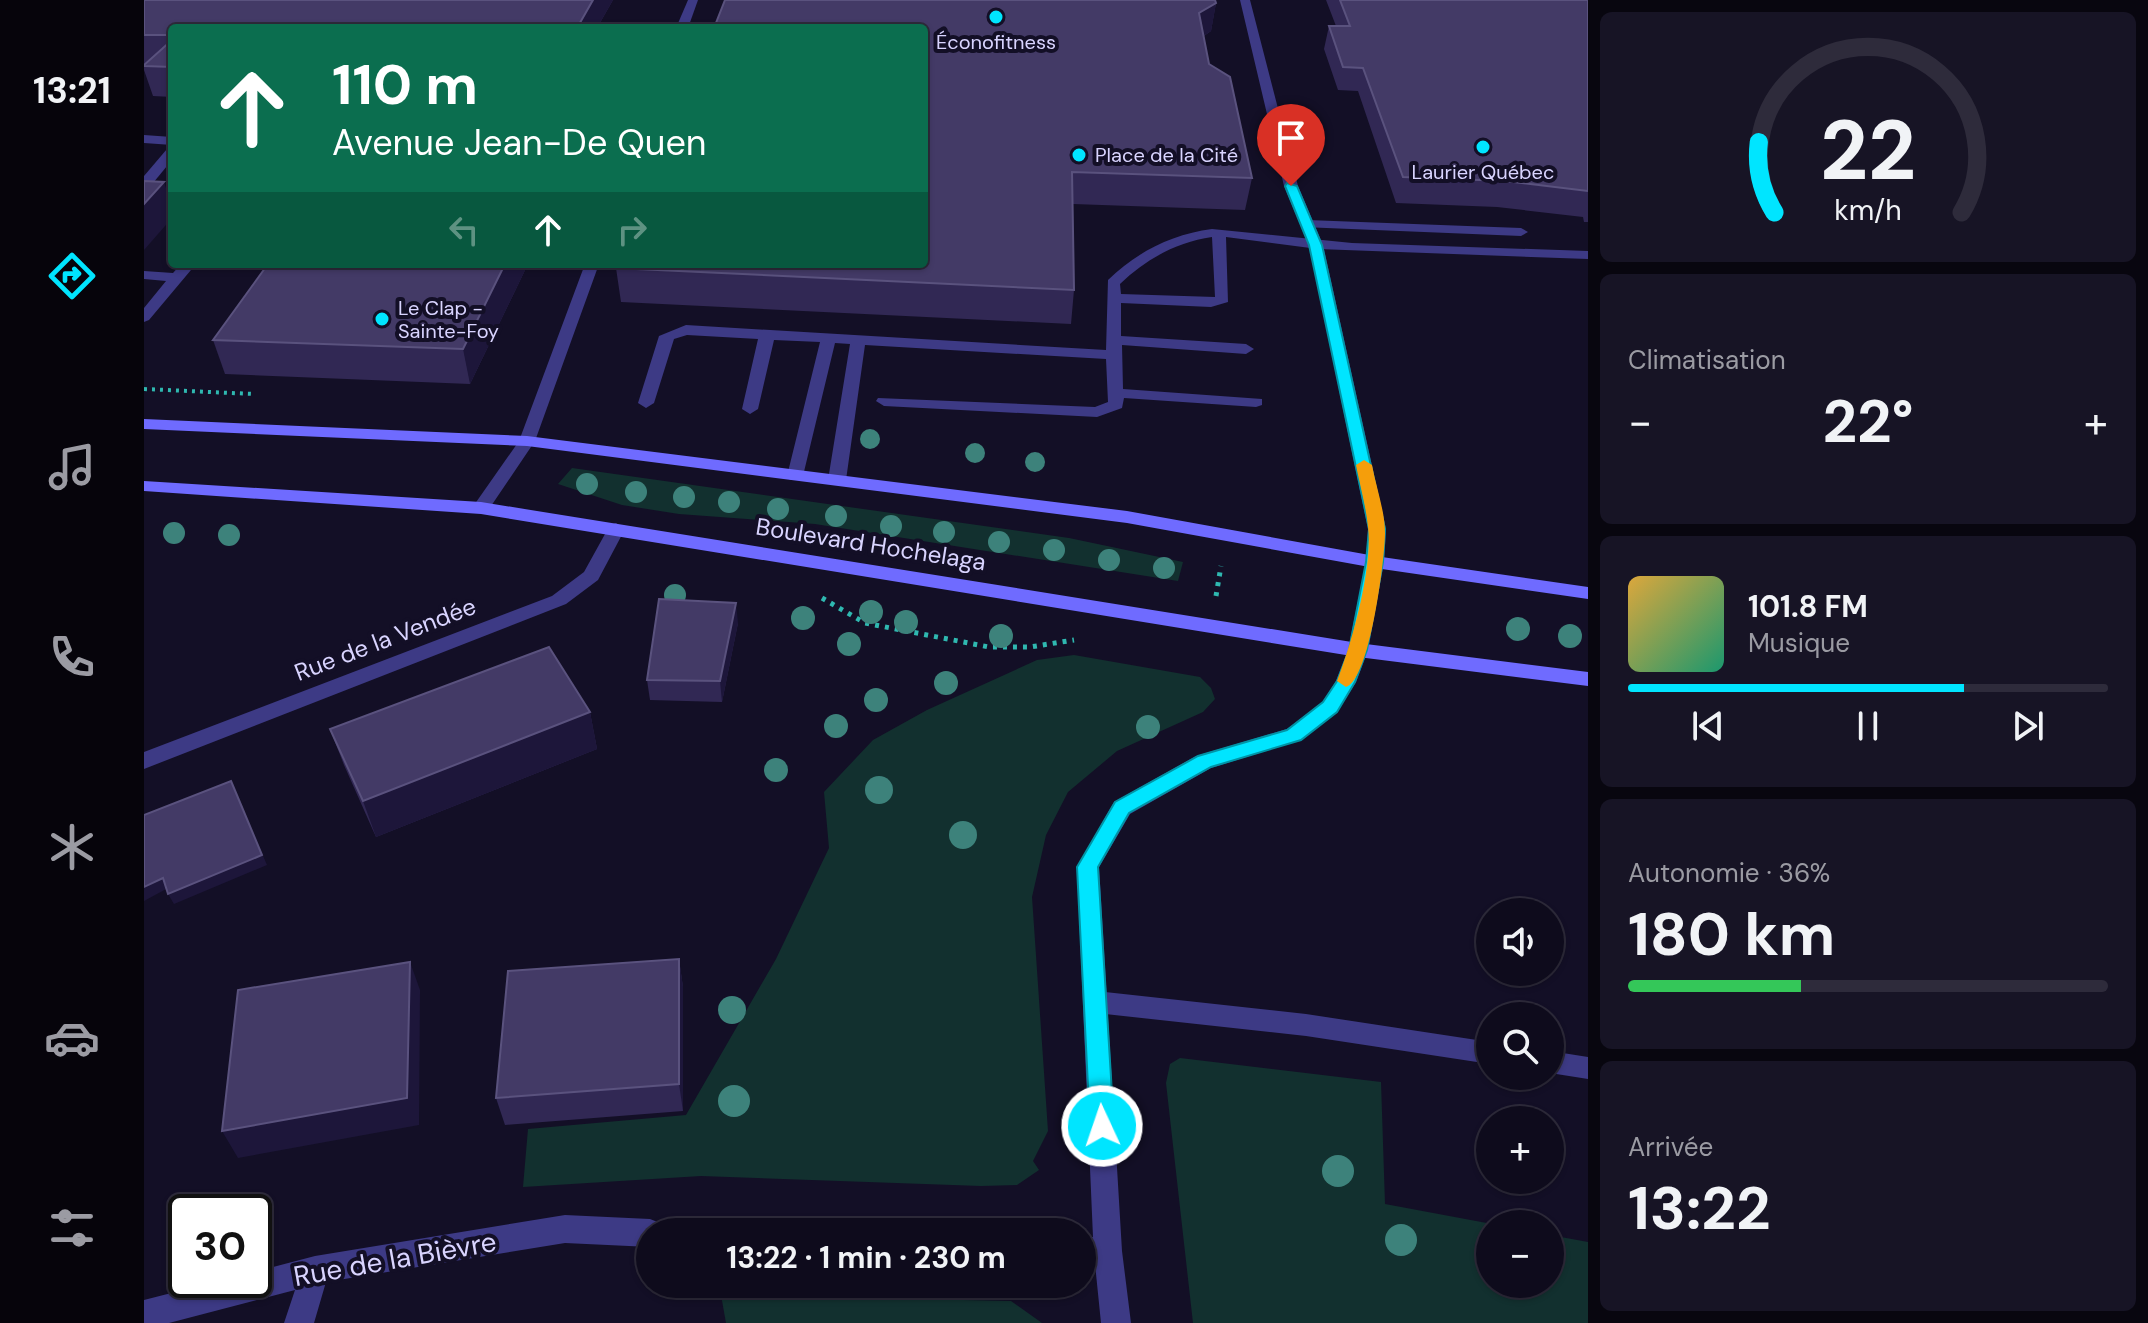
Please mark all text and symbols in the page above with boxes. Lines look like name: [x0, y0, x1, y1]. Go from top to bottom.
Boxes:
marker: Éconofitness: [987, 8, 1005, 26]
place label: Éconofitness: [936, 29, 1056, 55]
text: 110 m: [332, 48, 478, 121]
icon: ahead: [200, 56, 304, 160]
text: 13:21: [33, 67, 111, 114]
text: 22: [1820, 96, 1916, 205]
pin: [1257, 104, 1325, 186]
icon: arrive: [1269, 116, 1313, 160]
text: Avenue Jean-De Quen: [332, 119, 707, 166]
marker: Laurier Québec: [1474, 138, 1492, 156]
place label: Place de la Cité: [1095, 142, 1238, 168]
marker: Place de la Cité: [1070, 146, 1088, 164]
place label: Laurier Québec: [1412, 159, 1554, 185]
text: km/h: [1834, 192, 1902, 229]
icon: left: [442, 208, 486, 252]
icon: ahead: [526, 208, 570, 252]
icon: right: [610, 208, 654, 252]
icon: directions: [44, 248, 100, 304]
place label: Le Clap - Sainte-Foy: [398, 295, 499, 344]
marker: Le Clap - Sainte-Foy: [373, 310, 391, 328]
text: Climatisation: [1628, 343, 1786, 377]
text: 22°: [1822, 382, 1914, 461]
text: −: [1628, 393, 1652, 451]
text: +: [2084, 393, 2108, 451]
icon: music: [44, 439, 100, 495]
street label: Boulevard Hochelaga: [754, 511, 988, 577]
text: 101.8 FM: [1748, 587, 1868, 626]
street label: Rue de la Vendée: [290, 590, 480, 688]
text: Musique: [1748, 626, 1850, 660]
icon: phone: [44, 629, 100, 685]
icon: previous: [1686, 704, 1730, 748]
icon: pause: [1846, 704, 1890, 748]
icon: next: [2006, 704, 2050, 748]
icon: climate: [44, 819, 100, 875]
text: Autonomie · 36%: [1628, 856, 1830, 890]
text: 180 km: [1628, 895, 1835, 974]
map controls: [1476, 898, 1564, 1298]
button: sound: [1476, 898, 1564, 986]
button: search: [1476, 1002, 1564, 1090]
icon: car: [44, 1010, 100, 1066]
position arrow: [1060, 1084, 1144, 1168]
button: +: [1476, 1106, 1564, 1194]
text: Arrivée: [1628, 1130, 1713, 1164]
text: 13:22: [1628, 1169, 1771, 1248]
speed limit sign: 30: [168, 1194, 272, 1298]
icon: filters: [44, 1200, 100, 1256]
button: −: [1476, 1210, 1564, 1298]
street label: Rue de la Bièvre: [291, 1223, 499, 1295]
text: 13:22 · 1 min · 230 m: [726, 1238, 1006, 1277]

